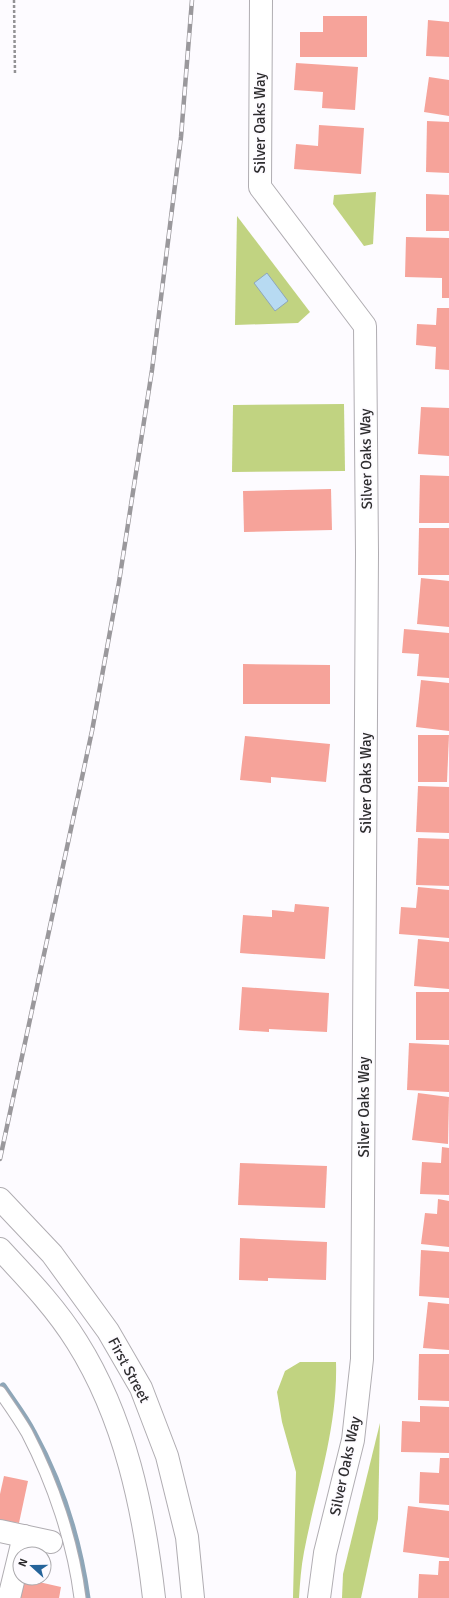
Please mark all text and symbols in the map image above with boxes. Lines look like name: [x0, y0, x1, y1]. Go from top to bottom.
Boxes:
street label: Silver Oaks Way: [251, 73, 269, 173]
street label: Silver Oaks Way: [356, 408, 376, 510]
street label: Silver Oaks Way: [357, 733, 375, 833]
street label: Silver Oaks Way: [355, 1057, 373, 1157]
street label: First Street: [104, 1334, 154, 1406]
street label: Silver Oaks Way: [326, 1415, 364, 1517]
north arrow: [12, 1546, 52, 1586]
text: N: [16, 1557, 31, 1568]

